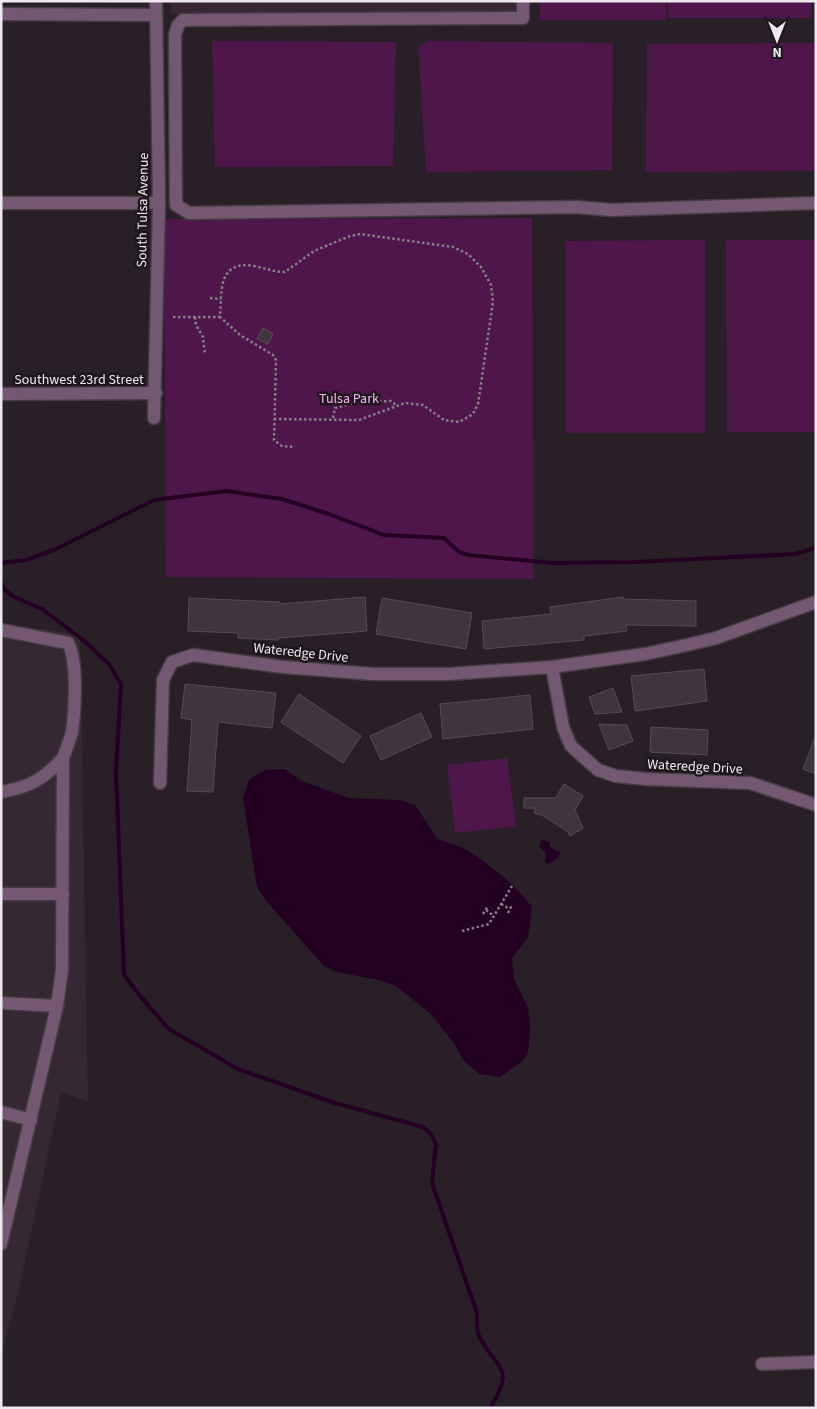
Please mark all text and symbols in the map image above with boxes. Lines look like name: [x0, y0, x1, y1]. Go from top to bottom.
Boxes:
north arrow: [752, 15, 802, 65]
text: N: [772, 42, 782, 62]
street label: South Tulsa Avenue: [132, 152, 154, 268]
street label: Southwest 23rd Street: [14, 370, 144, 390]
park label: Tulsa Park: [319, 389, 379, 409]
street label: Wateredge Drive: [252, 638, 349, 668]
street label: Wateredge Drive: [647, 755, 743, 779]

